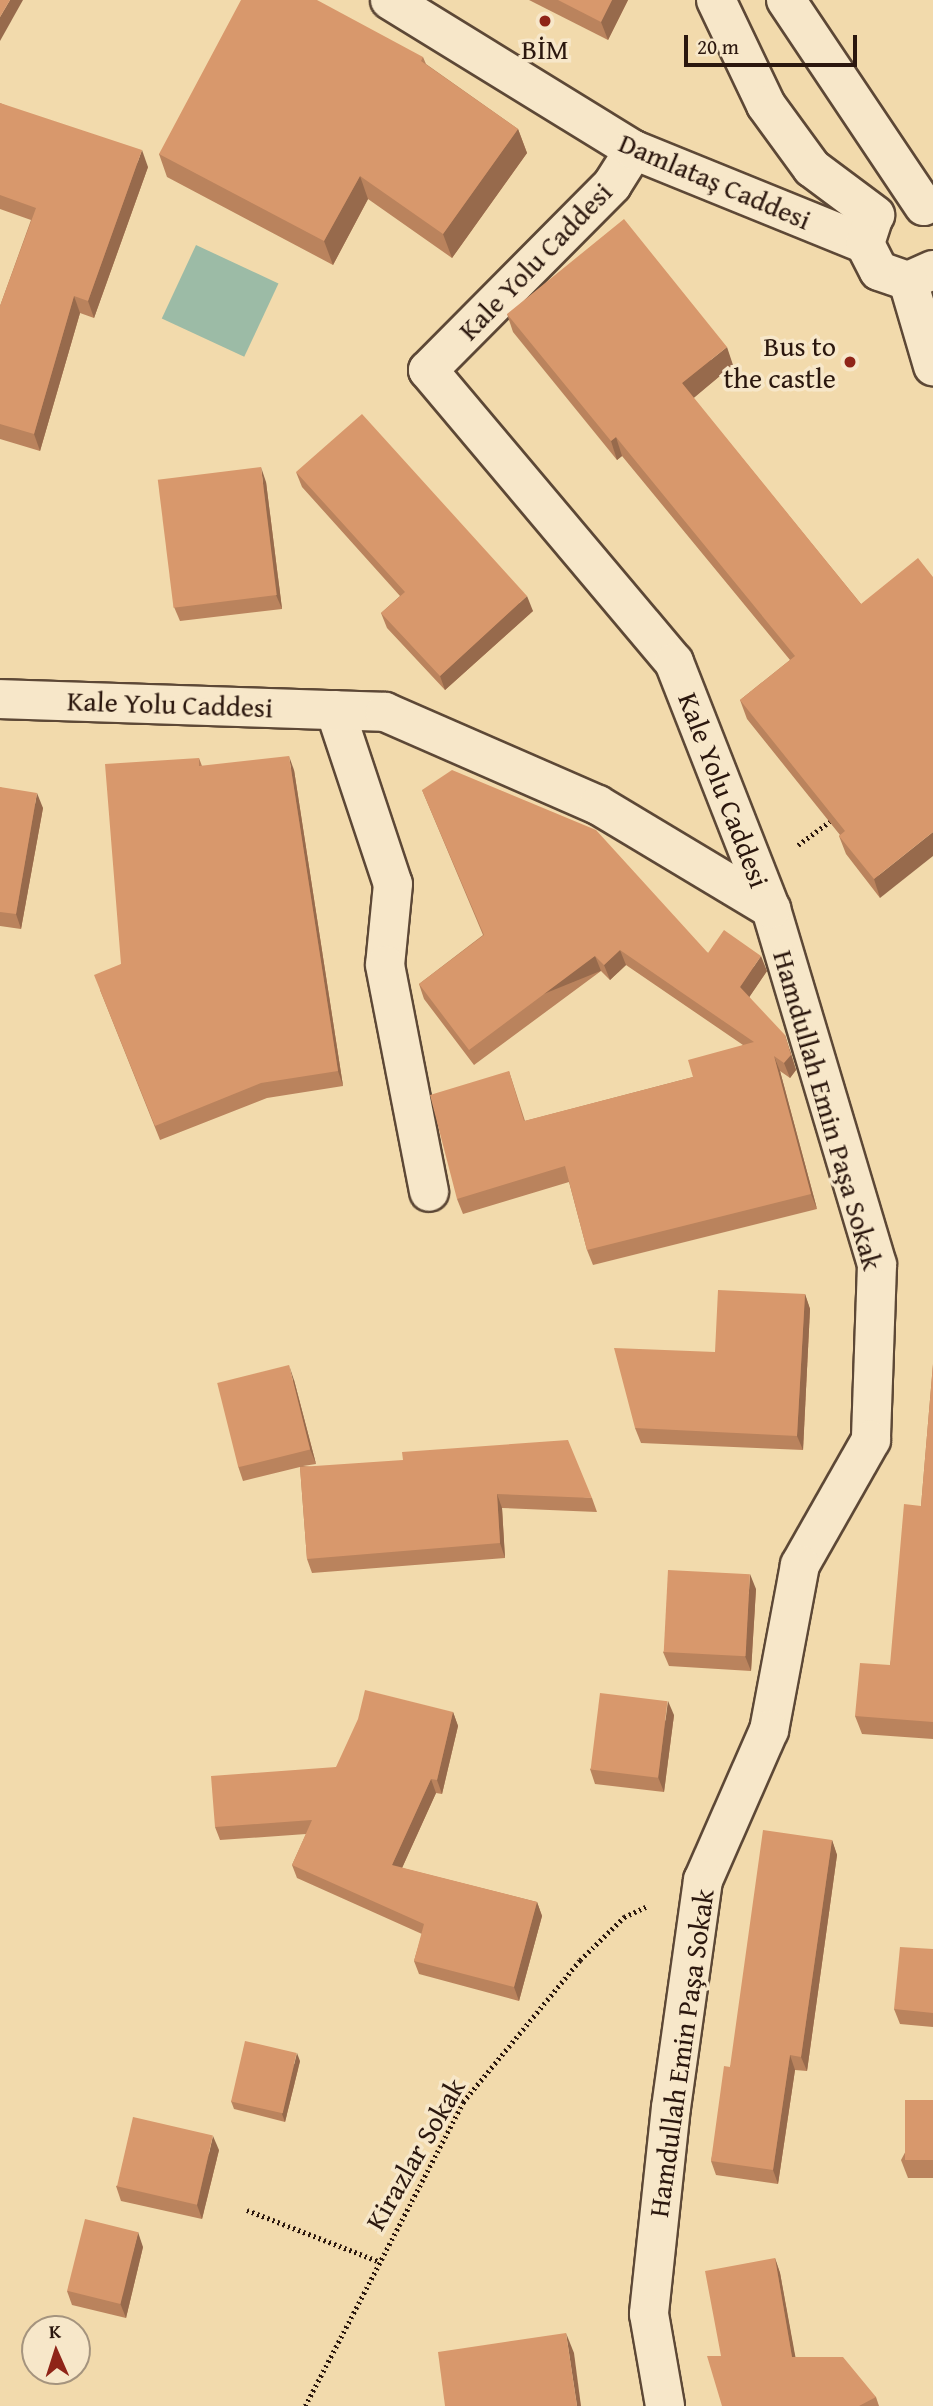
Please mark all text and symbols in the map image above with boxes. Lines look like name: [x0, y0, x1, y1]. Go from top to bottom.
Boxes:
marker: BİM: [537, 13, 553, 29]
scale bar: [688, 21, 861, 65]
text: 20 m: [697, 31, 739, 62]
place label: BİM: [521, 32, 569, 66]
street label: Damlataş Caddesi: [614, 125, 816, 237]
street label: Kale Yolu Caddesi: [451, 175, 619, 347]
place label: Bus to the castle: [723, 329, 836, 395]
marker: Bus to the castle: [842, 354, 858, 370]
street label: Kale Yolu Caddesi: [66, 684, 274, 724]
street label: Kale Yolu Caddesi: [671, 688, 777, 892]
street label: Hamdullah Emin Paşa Sokak: [766, 946, 890, 1274]
street label: Hamdullah Emin Paşa Sokak: [641, 1887, 721, 2219]
street label: Kirazlar Sokak: [358, 2072, 472, 2236]
north arrow: [21, 2315, 91, 2385]
text: K: [48, 2317, 62, 2345]

